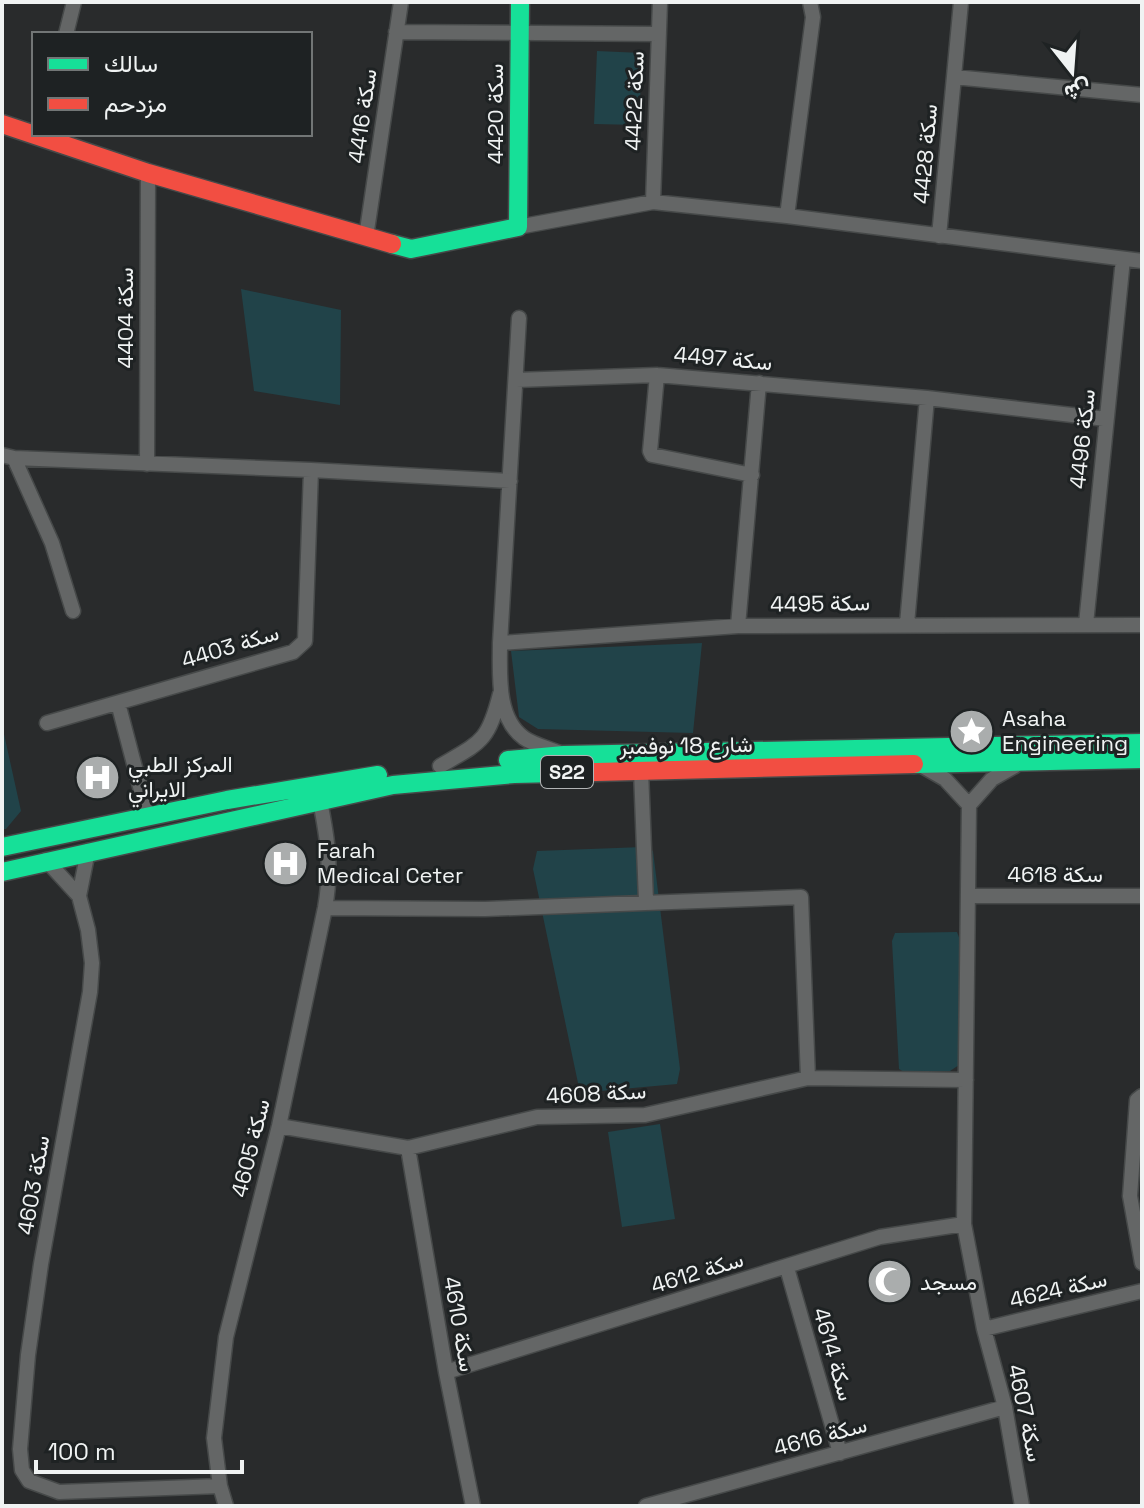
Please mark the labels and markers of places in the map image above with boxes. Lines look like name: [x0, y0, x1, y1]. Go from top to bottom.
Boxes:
place label: Asaha Engineering: [1002, 704, 1128, 757]
place icon: Asaha Engineering: [947, 707, 995, 755]
place label: المركز الطبي الايراني: [128, 750, 233, 808]
hospital icon: المركز الطبي الايراني: [73, 753, 121, 801]
place label: Farah Medical Ceter: [317, 836, 463, 889]
hospital icon: Farah Medical Ceter: [262, 839, 310, 887]
mosque icon: مسجد: [865, 1258, 913, 1306]
place label: مسجد: [920, 1268, 977, 1296]

